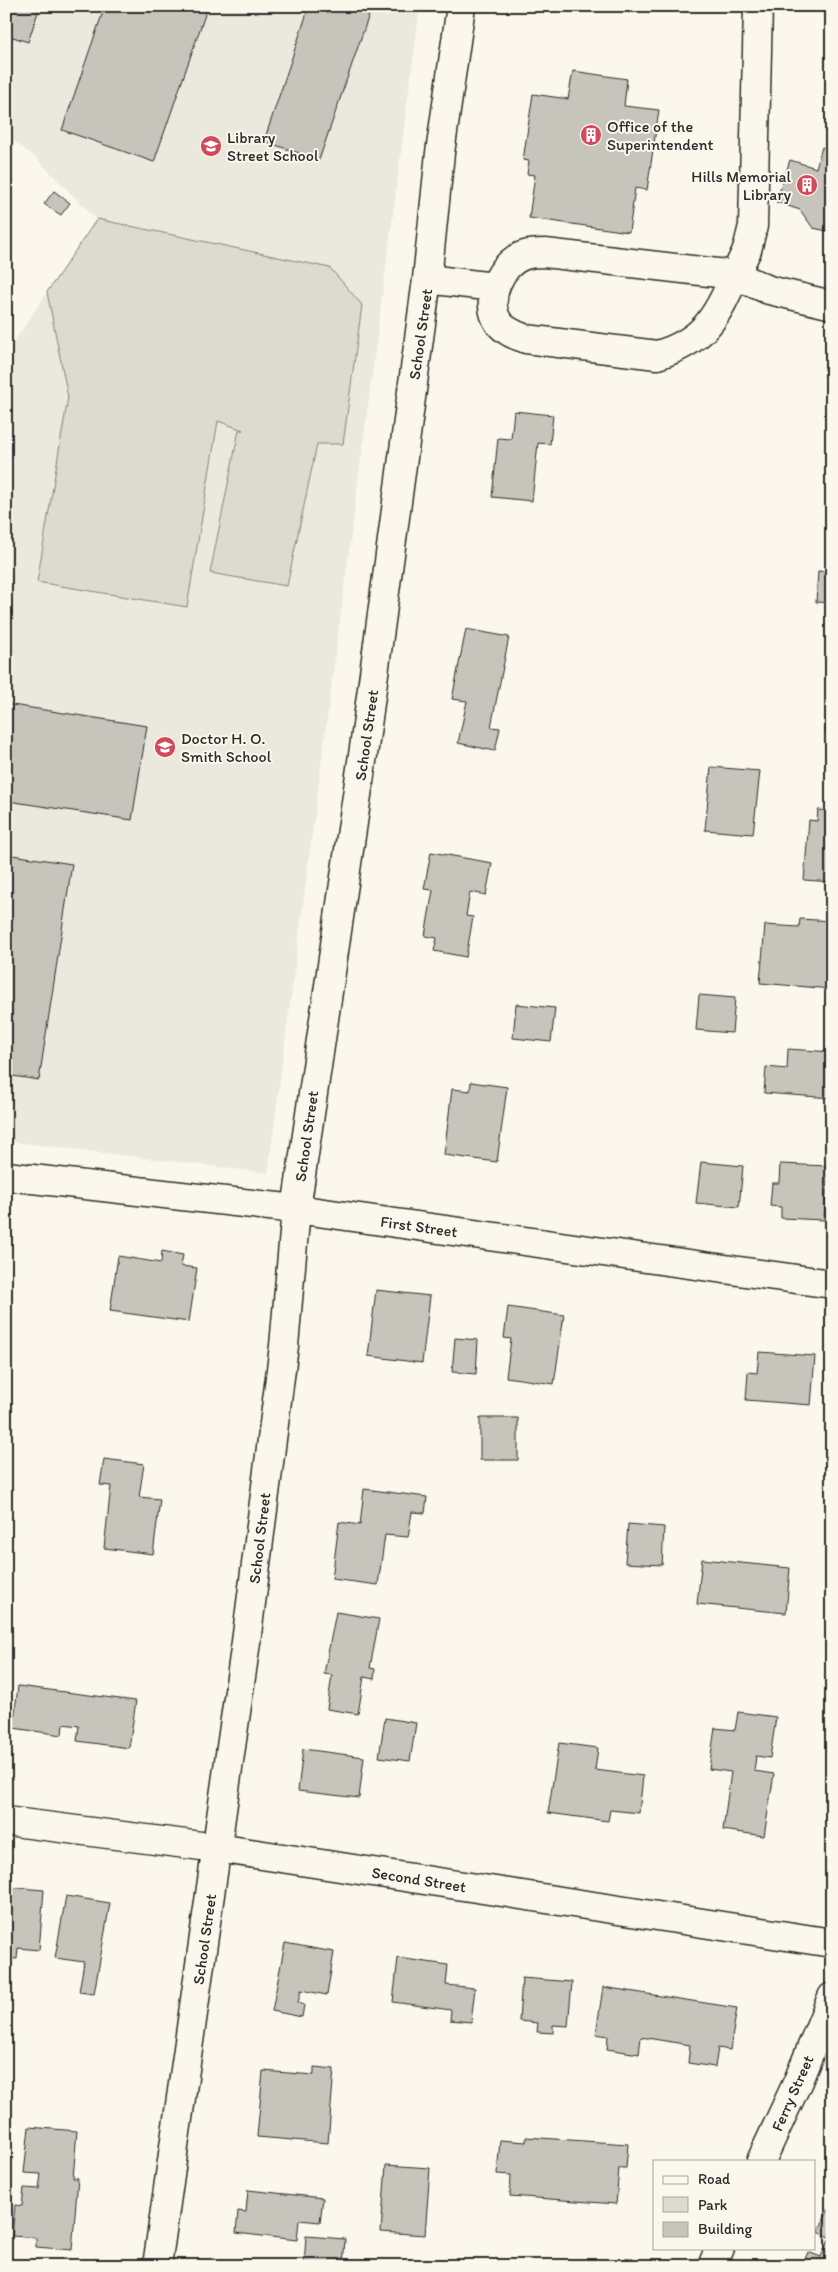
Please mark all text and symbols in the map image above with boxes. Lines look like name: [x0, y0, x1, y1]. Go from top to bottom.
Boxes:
place label: Office of the Superintendent: [607, 117, 714, 154]
building icon: Office of the Superintendent: [579, 123, 603, 147]
place label: Library Street School: [227, 128, 319, 165]
school or university icon: Library Street School: [199, 134, 223, 158]
place label: Hills Memorial Library: [691, 167, 791, 204]
building icon: Hills Memorial Library: [795, 173, 819, 197]
street label: School Street: [405, 287, 436, 381]
street label: School Street: [351, 688, 382, 782]
place label: Doctor H. O. Smith School: [181, 729, 272, 766]
school or university icon: Doctor H. O. Smith School: [153, 735, 177, 759]
street label: School Street: [291, 1089, 322, 1183]
street label: First Street: [379, 1212, 459, 1241]
street label: School Street: [244, 1491, 275, 1585]
street label: Second Street: [370, 1863, 468, 1896]
street label: School Street: [189, 1892, 220, 1986]
street label: Ferry Street: [767, 2052, 818, 2134]
legend: [653, 2160, 816, 2250]
text: Road: [698, 2170, 731, 2188]
text: Park: [698, 2196, 728, 2214]
text: Building: [698, 2220, 752, 2238]

